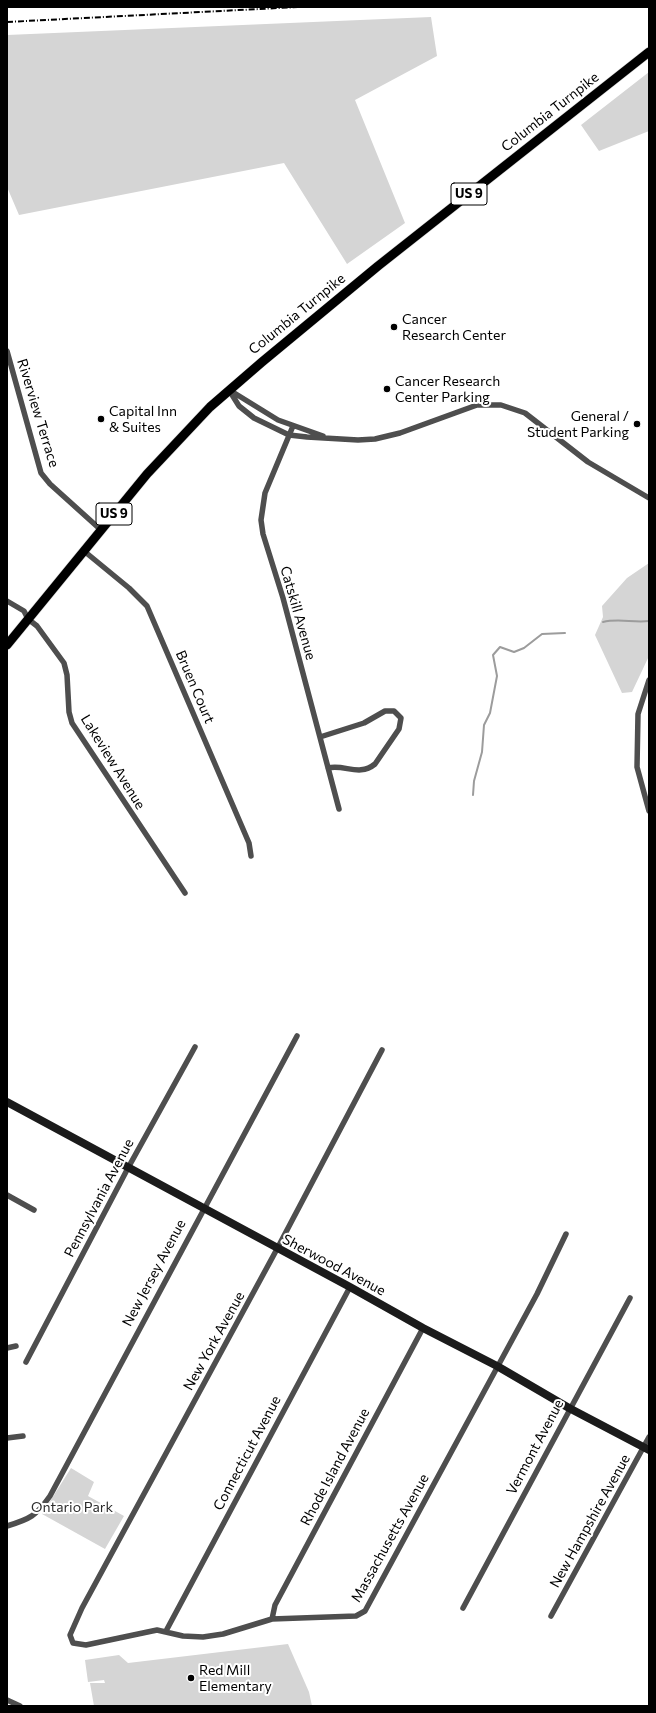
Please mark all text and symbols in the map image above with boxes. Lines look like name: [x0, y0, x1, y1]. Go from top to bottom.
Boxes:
street label: Columbia Turnpike: [498, 69, 602, 155]
road number: US 9: [451, 183, 487, 205]
street label: Columbia Turnpike: [245, 270, 349, 358]
place label: Cancer Research Center: [402, 311, 506, 344]
marker: Cancer Research Center: [389, 322, 399, 332]
street label: Riverview Terrace: [13, 357, 63, 469]
place label: Cancer Research Center Parking: [395, 373, 500, 406]
marker: Cancer Research Center Parking: [382, 384, 392, 394]
place label: Capital Inn & Suites: [109, 403, 177, 436]
place label: General / Student Parking: [527, 408, 629, 440]
marker: Capital Inn & Suites: [96, 414, 106, 424]
marker: General / Student Parking: [632, 419, 642, 429]
road number: US 9: [96, 503, 132, 525]
street label: Catskill Avenue: [277, 564, 319, 662]
street label: Bruen Court: [172, 648, 218, 726]
street label: Lakeview Avenue: [77, 712, 149, 812]
street label: Pennsylvania Avenue: [61, 1136, 137, 1260]
street label: New Jersey Avenue: [119, 1217, 189, 1329]
street label: Sherwood Avenue: [280, 1231, 388, 1299]
street label: New York Avenue: [180, 1289, 248, 1393]
street label: Connecticut Avenue: [210, 1393, 284, 1513]
street label: Vermont Avenue: [503, 1397, 567, 1497]
street label: Rhode Island Avenue: [297, 1405, 373, 1529]
street label: New Hampshire Avenue: [546, 1451, 634, 1591]
street label: Massachusetts Avenue: [348, 1471, 432, 1605]
park label: Ontario Park: [31, 1499, 113, 1515]
place label: Red Mill Elementary: [199, 1662, 272, 1694]
marker: Red Mill Elementary: [186, 1673, 196, 1683]

